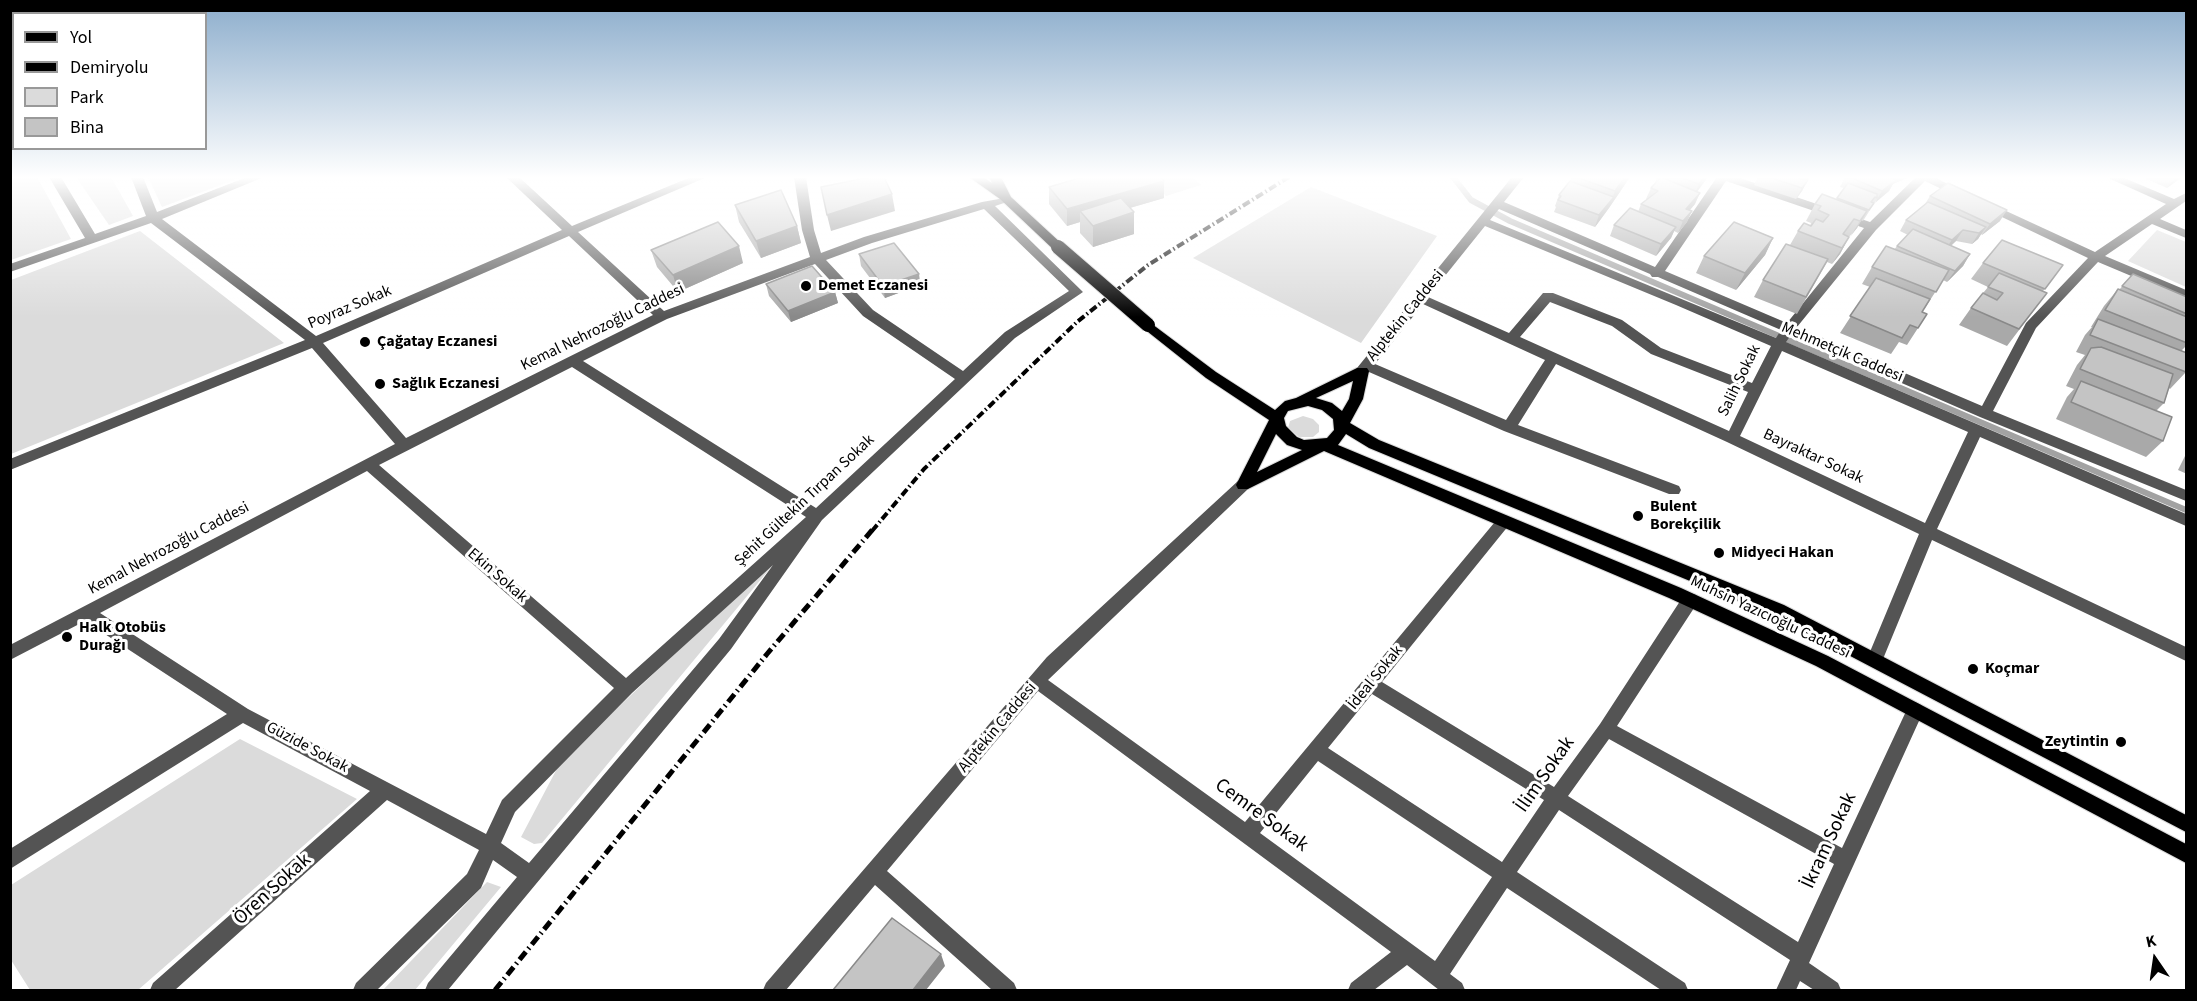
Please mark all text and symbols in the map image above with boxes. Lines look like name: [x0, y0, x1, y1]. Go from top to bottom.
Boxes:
legend: [12, 12, 207, 150]
text: Yol: [70, 25, 92, 50]
text: Demiryolu: [70, 55, 149, 80]
text: Park: [70, 85, 104, 110]
text: Bina: [70, 115, 104, 140]
street label: Alptekin Caddesi: [1363, 267, 1449, 365]
place label: Demet Eczanesi: [818, 276, 928, 296]
marker: Demet Eczanesi: [799, 279, 813, 293]
street label: Kemal Nehrozoğlu Caddesi: [518, 280, 688, 376]
street label: Poyraz Sokak: [305, 282, 395, 334]
street label: Mehmetçik Caddesi: [1778, 319, 1906, 387]
place label: Çağatay Eczanesi: [377, 332, 498, 352]
marker: Çağatay Eczanesi: [358, 335, 372, 349]
street label: Salih Sokak: [1714, 342, 1766, 420]
place label: Sağlık Eczanesi: [392, 374, 499, 394]
marker: Sağlık Eczanesi: [373, 377, 387, 391]
street label: Bayraktar Sokak: [1760, 425, 1866, 489]
street label: Şehit Gültekin Tırpan Sokak: [731, 431, 879, 571]
place label: Bulent Borekçilik: [1650, 497, 1721, 535]
street label: Kemal Nehrozoğlu Caddesi: [85, 498, 253, 600]
marker: Bulent Borekçilik: [1631, 509, 1645, 523]
place label: Midyeci Hakan: [1731, 543, 1834, 563]
street label: Ekin Sokak: [463, 545, 531, 607]
marker: Midyeci Hakan: [1712, 546, 1726, 560]
street label: Muhsin Yazıcıoğlu Caddesi: [1687, 572, 1853, 664]
place label: Halk Otobüs Durağı: [79, 618, 166, 656]
marker: Halk Otobüs Durağı: [60, 630, 74, 644]
street label: İdeal Sokak: [1344, 642, 1408, 714]
place label: Koçmar: [1985, 659, 2039, 679]
marker: Koçmar: [1966, 662, 1980, 676]
street label: Alptekin Caddesi: [955, 679, 1041, 777]
street label: Güzide Sokak: [263, 718, 351, 778]
street label: İlim Sokak: [1511, 732, 1581, 818]
place label: Zeytintin: [2045, 732, 2109, 752]
marker: Zeytintin: [2114, 735, 2128, 749]
street label: Cemre Sokak: [1210, 774, 1312, 858]
street label: İkram Sokak: [1797, 789, 1863, 893]
street label: Ören Sokak: [229, 849, 317, 931]
north arrow: [2125, 929, 2185, 989]
text: K: [2144, 930, 2158, 953]

